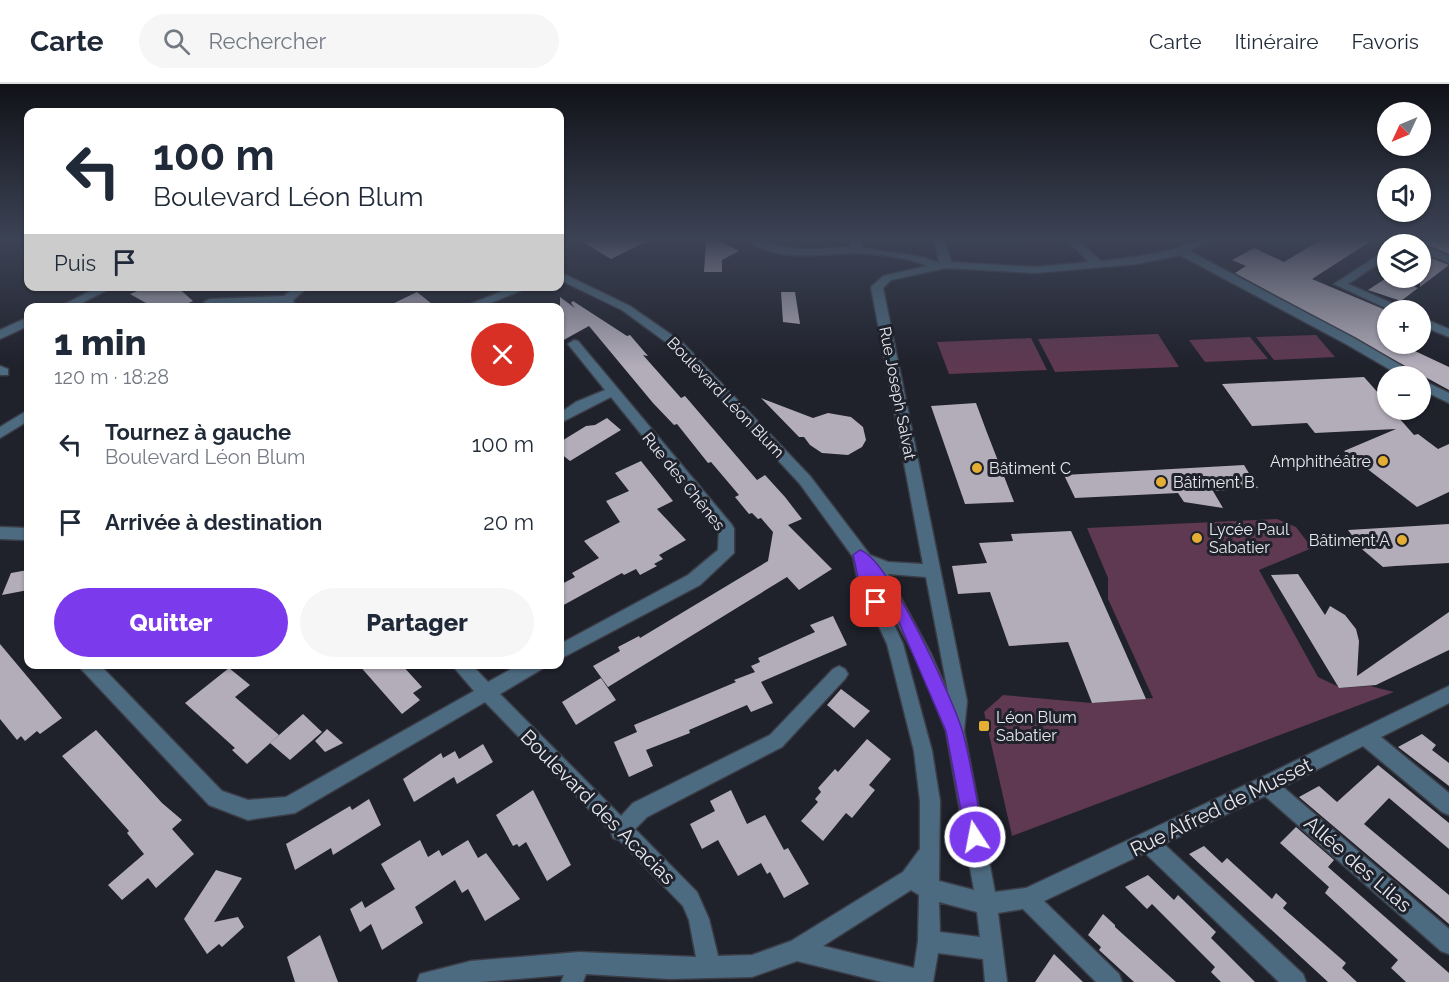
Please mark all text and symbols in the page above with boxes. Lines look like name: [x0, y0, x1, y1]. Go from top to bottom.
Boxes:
search box: [139, 14, 559, 68]
text: Carte: [30, 25, 103, 58]
icon: search: [160, 25, 193, 58]
text: Rechercher: [208, 28, 326, 54]
text: Carte: [1149, 29, 1201, 54]
text: Itinéraire: [1234, 29, 1318, 54]
text: Favoris: [1351, 29, 1419, 54]
north arrow: [1377, 102, 1431, 156]
map controls: [1377, 102, 1431, 420]
text: 100 m: [153, 131, 275, 180]
icon: left: [54, 132, 132, 210]
button: sound: [1377, 168, 1431, 222]
text: Boulevard Léon Blum: [153, 181, 424, 212]
button: layers: [1377, 234, 1431, 288]
icon: arrive: [108, 246, 141, 279]
text: Puis: [54, 250, 96, 276]
button: +: [1377, 300, 1431, 354]
text: 1 min: [54, 321, 146, 363]
button: close: [471, 323, 534, 386]
street label: Rue Joseph Salvat: [875, 325, 920, 462]
street label: Boulevard Léon Blum: [663, 333, 788, 462]
text: 120 m · 18:28: [54, 365, 169, 389]
button: −: [1377, 366, 1431, 420]
text: Tournez à gauche: [105, 419, 291, 445]
icon: left: [54, 428, 87, 461]
street label: Rue des Chênes: [638, 428, 729, 534]
text: 100 m: [472, 431, 534, 457]
text: Boulevard Léon Blum: [105, 445, 305, 469]
place label: Amphithéâtre: [1270, 452, 1371, 471]
marker: Amphithéâtre: [1376, 454, 1390, 468]
place label: Bâtiment C: [989, 459, 1071, 478]
marker: Bâtiment C: [970, 461, 984, 475]
place label: Bâtiment B: [1173, 473, 1255, 492]
marker: Bâtiment B: [1154, 475, 1168, 489]
icon: arrive: [54, 506, 87, 539]
text: Arrivée à destination: [105, 509, 322, 535]
text: 20 m: [483, 509, 534, 535]
place label: Lycée Paul Sabatier: [1209, 520, 1290, 557]
marker: Lycée Paul Sabatier: [1190, 531, 1204, 545]
place label: Bâtiment A: [1309, 531, 1390, 550]
marker: Bâtiment A: [1395, 533, 1409, 547]
pin: [850, 576, 901, 627]
icon: arrive: [859, 585, 892, 618]
button: Quitter: [54, 588, 288, 657]
button: Partager: [300, 588, 534, 657]
place label: Léon Blum Sabatier: [996, 708, 1077, 745]
marker: Léon Blum Sabatier: [977, 719, 991, 733]
street label: Boulevard des Acacias: [516, 725, 680, 889]
street label: Rue Alfred de Musset: [1126, 752, 1316, 861]
position arrow: [943, 805, 1007, 869]
street label: Allée des Lilas: [1300, 811, 1416, 917]

